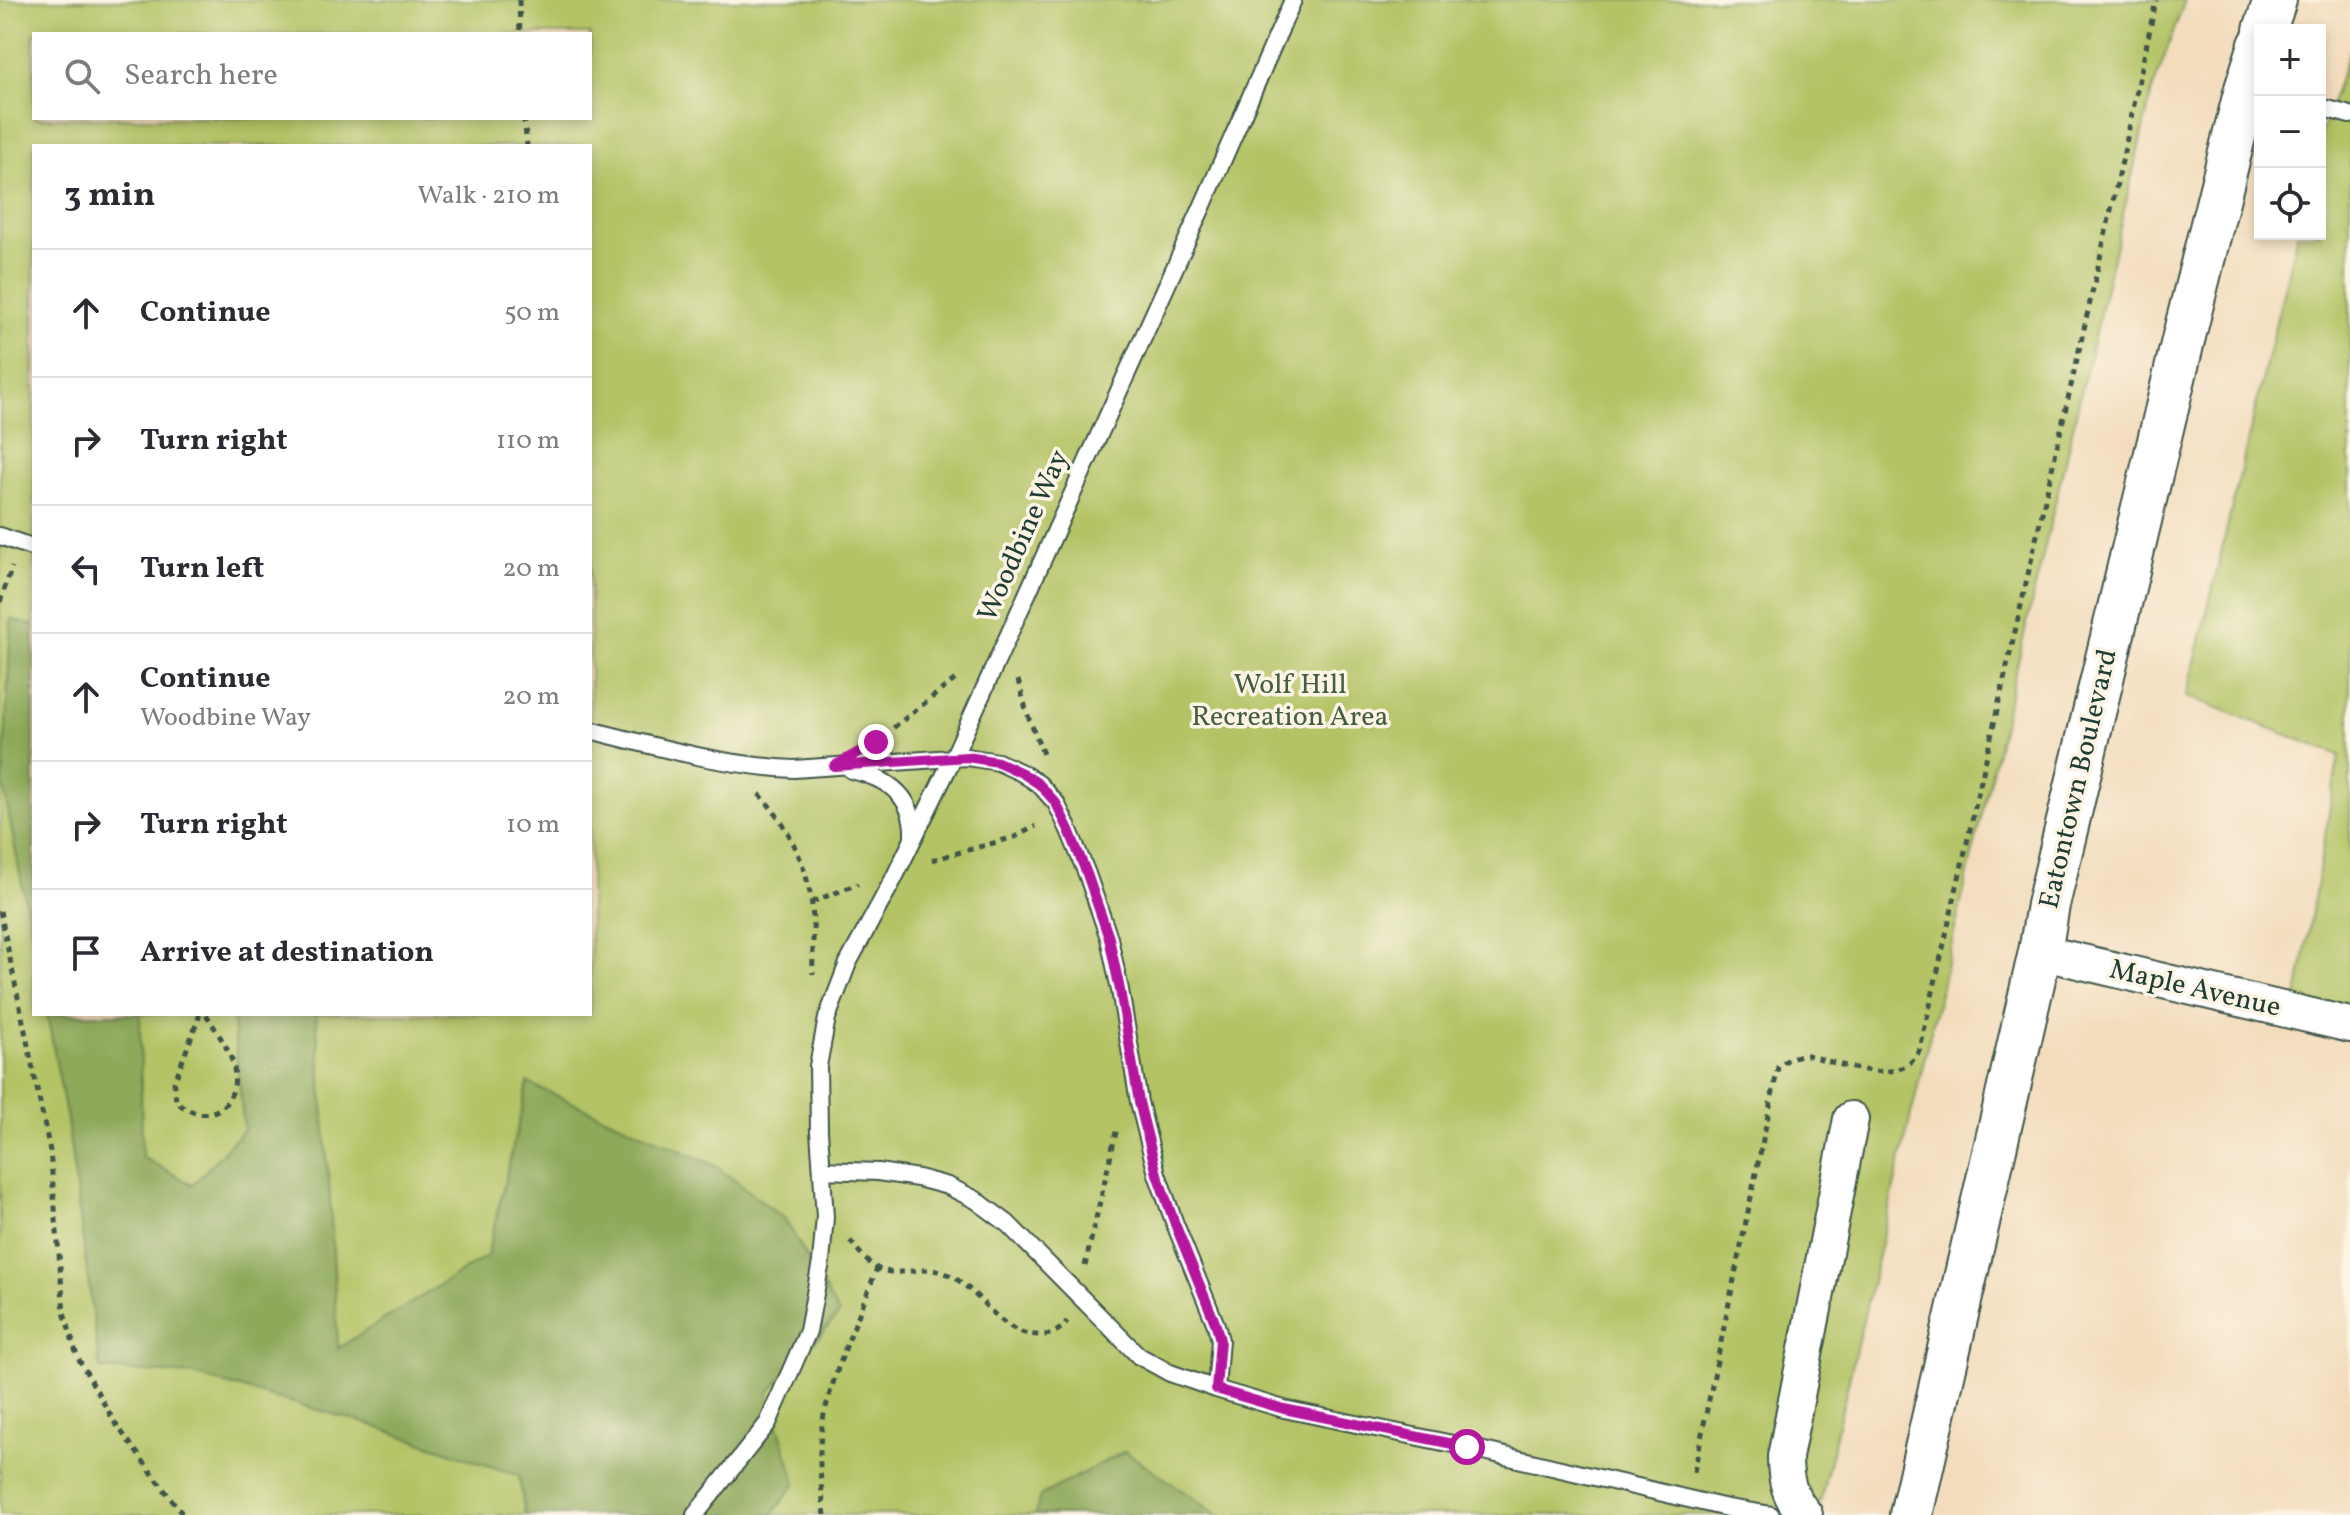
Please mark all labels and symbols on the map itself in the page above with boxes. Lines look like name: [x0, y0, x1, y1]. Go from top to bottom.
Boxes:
street label: Woodbine Way: [969, 444, 1079, 628]
street label: Eatontown Boulevard: [2030, 645, 2128, 913]
park label: Wolf Hill Recreation Area: [1191, 666, 1389, 737]
route end: [858, 724, 894, 760]
street label: Maple Avenue: [2106, 950, 2284, 1028]
route start: [1449, 1429, 1485, 1465]

